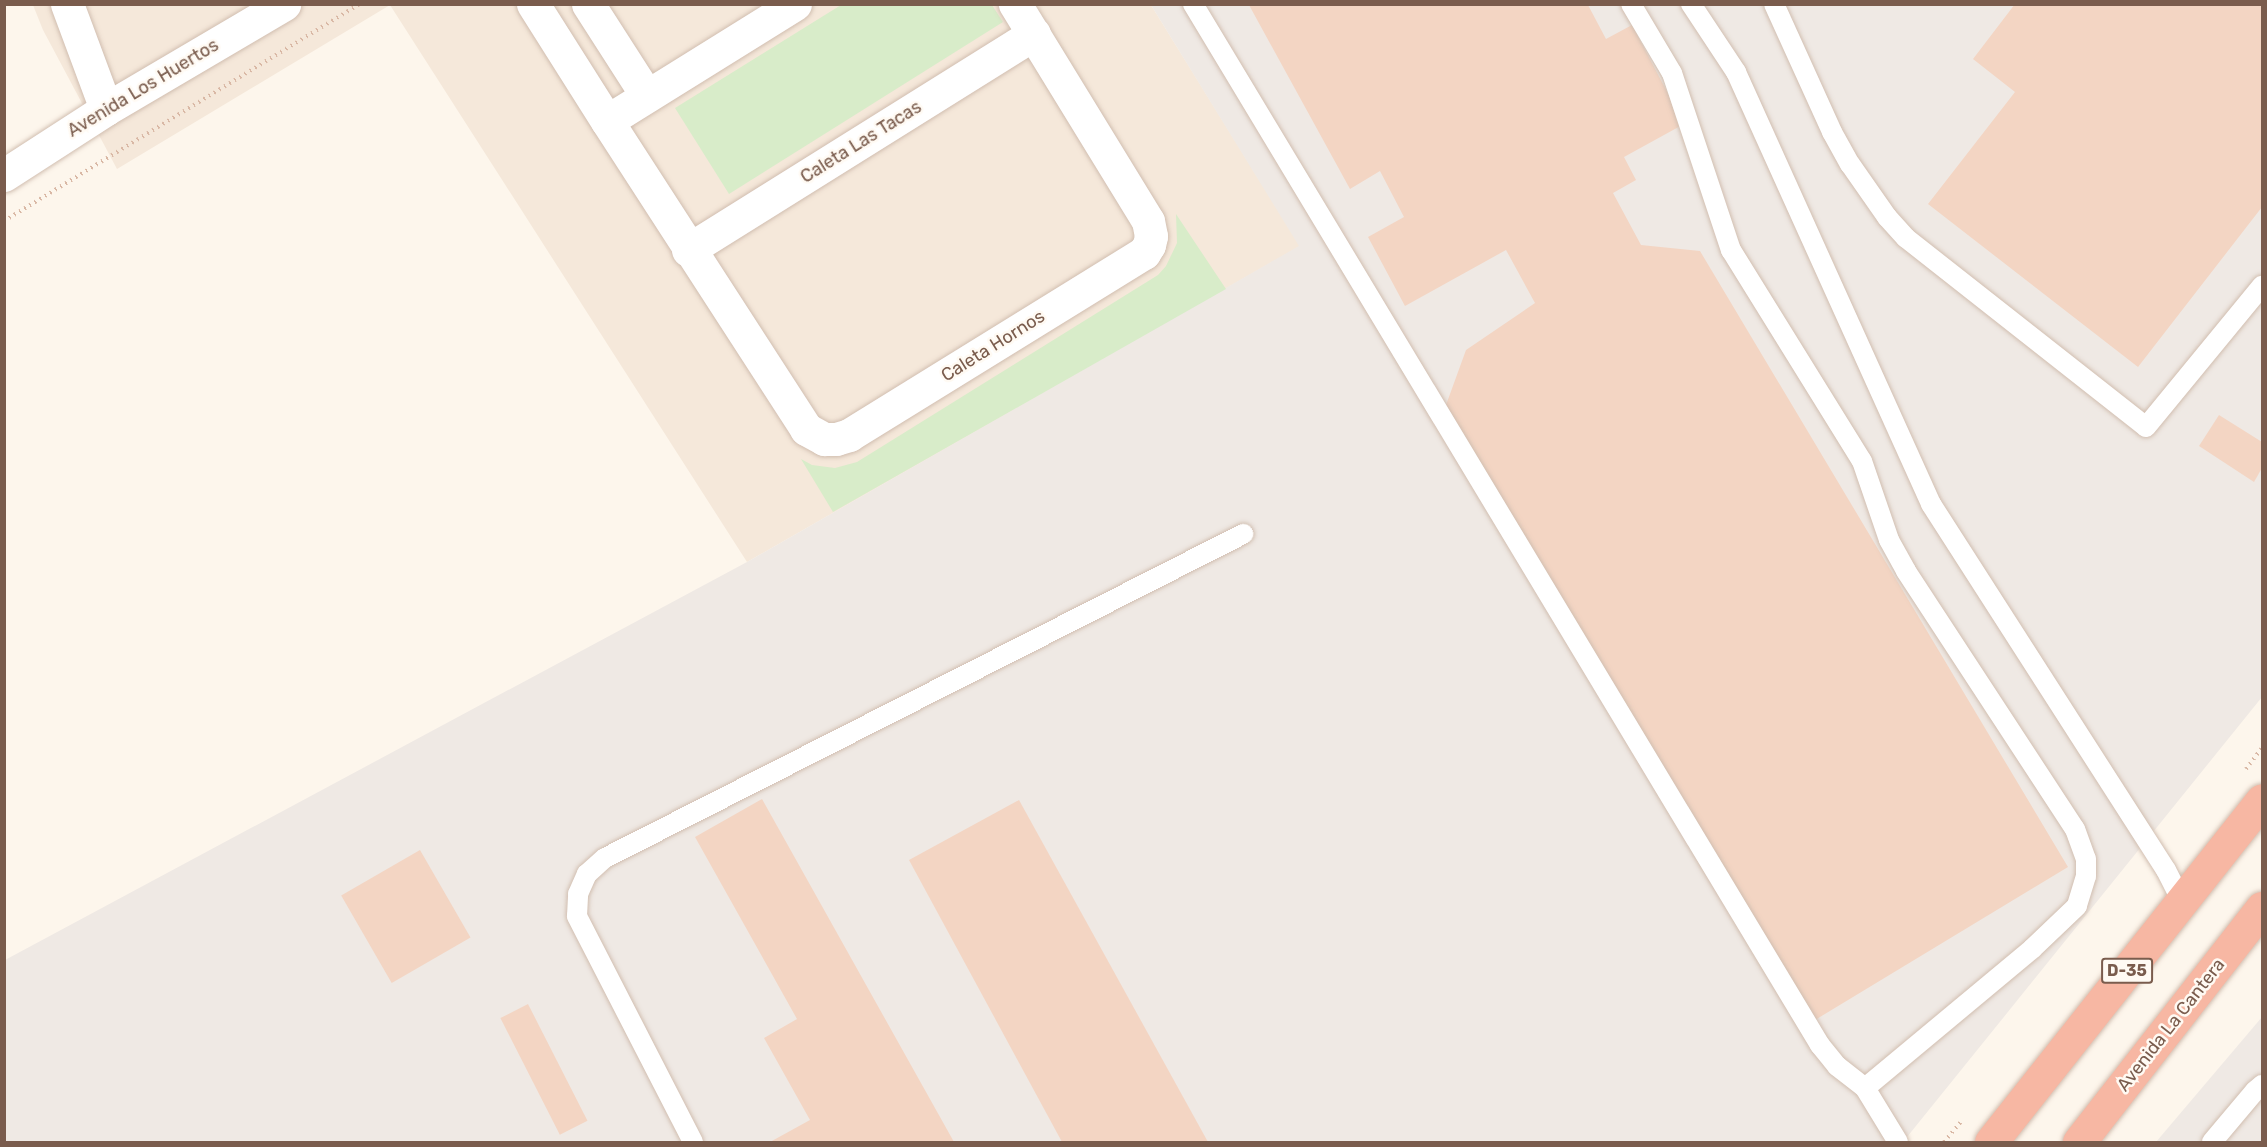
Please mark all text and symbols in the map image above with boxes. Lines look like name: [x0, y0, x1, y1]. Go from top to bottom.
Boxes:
street label: Avenida Los Huertos: [63, 34, 223, 142]
street label: Caleta Las Tacas: [796, 96, 926, 188]
street label: Caleta Hornos: [937, 306, 1049, 386]
street label: Avenida La Cantera: [2112, 954, 2230, 1096]
road number: D-35: [2100, 958, 2154, 984]

